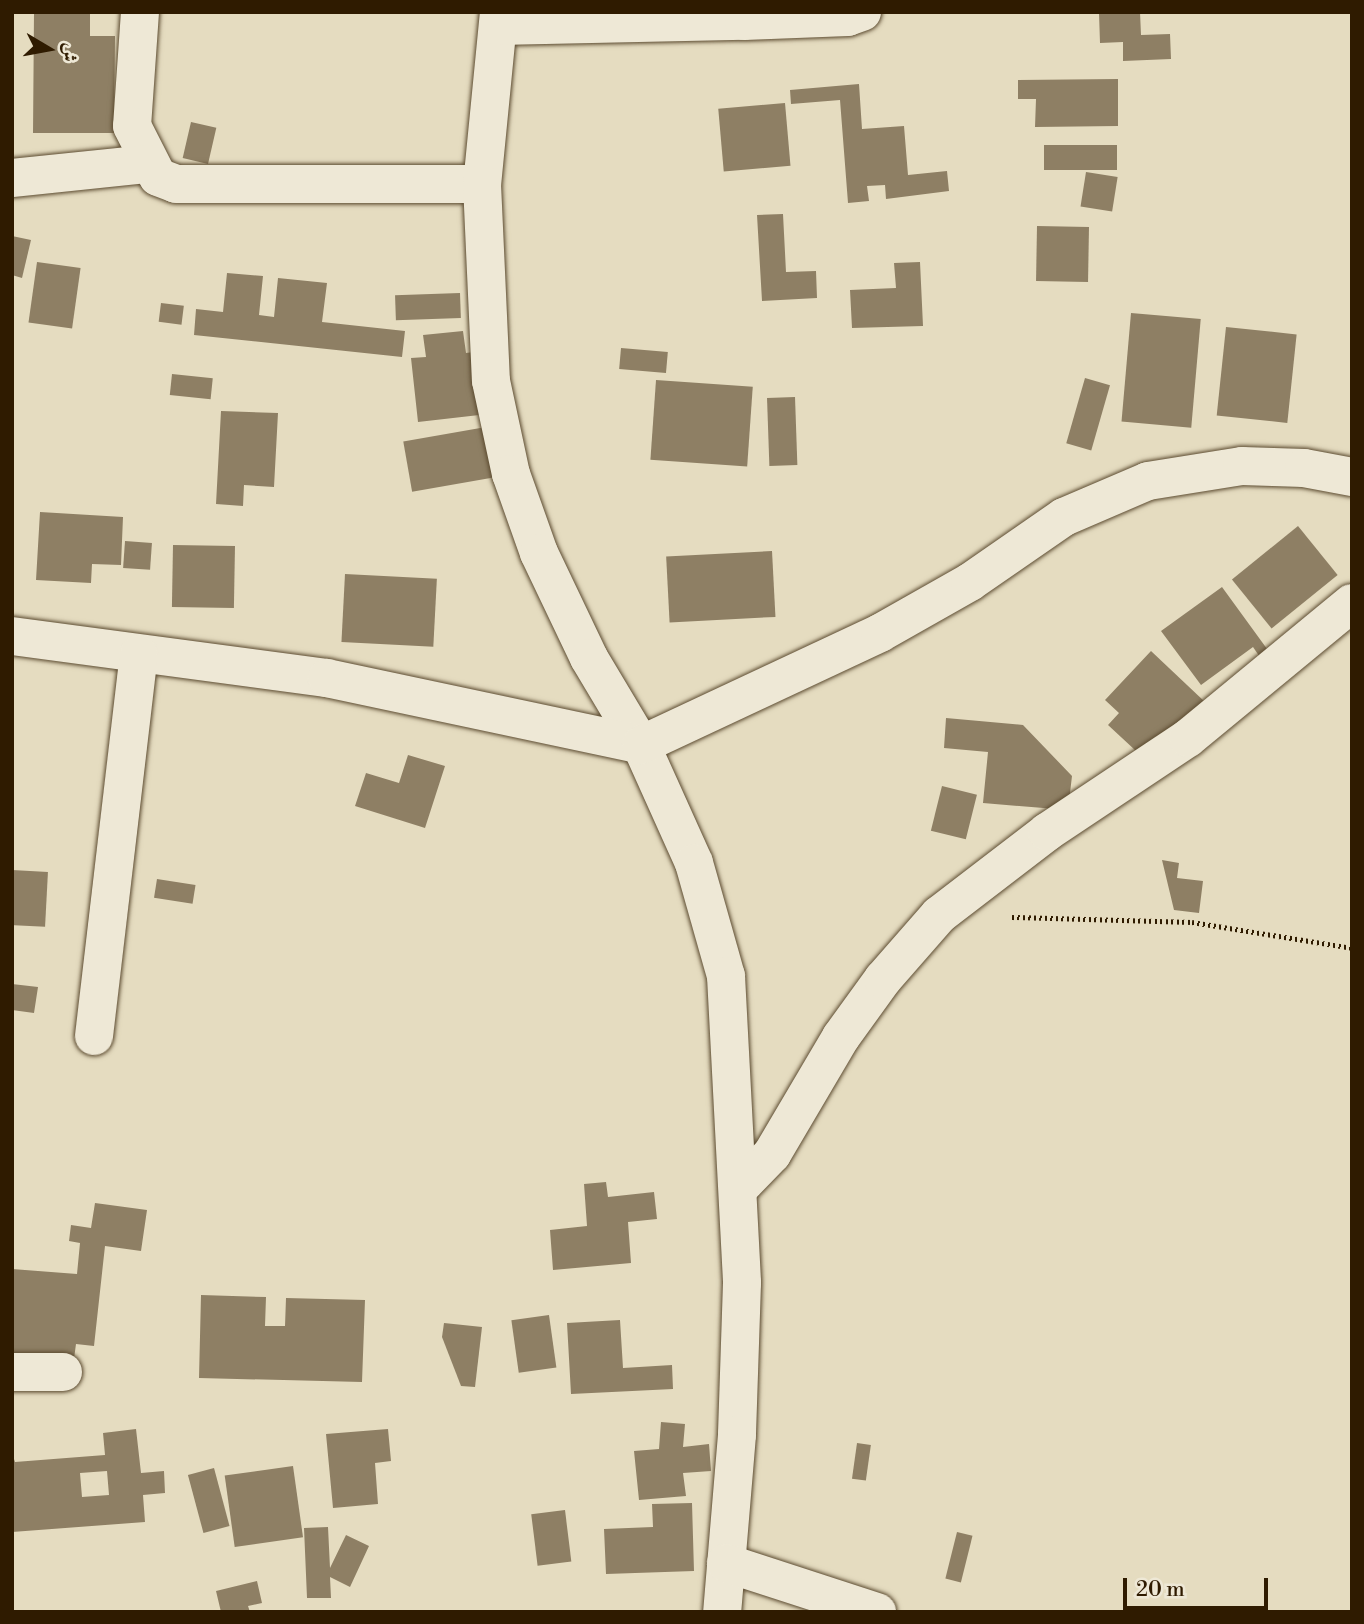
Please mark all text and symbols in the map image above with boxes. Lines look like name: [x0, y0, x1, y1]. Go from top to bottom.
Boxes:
north arrow: [14, 14, 84, 84]
text: ش: [56, 41, 83, 64]
scale bar: [1126, 1564, 1271, 1608]
text: 20 m: [1136, 1577, 1185, 1603]

